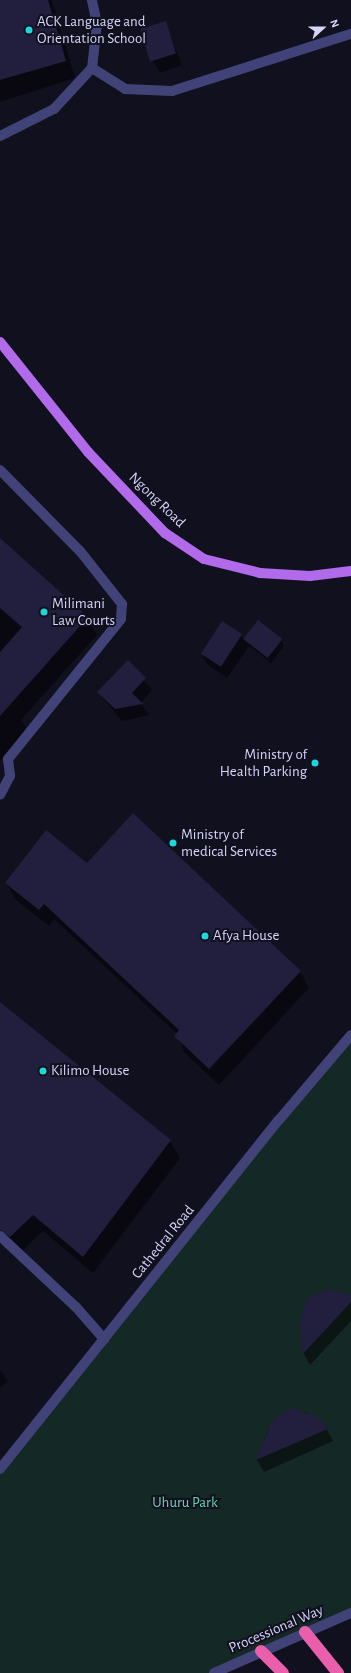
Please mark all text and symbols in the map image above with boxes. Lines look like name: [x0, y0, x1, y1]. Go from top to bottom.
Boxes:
north arrow: [303, 8, 343, 48]
place label: ACK Language and Orientation School: [37, 12, 146, 47]
text: N: [328, 18, 341, 29]
marker: ACK Language and Orientation School: [24, 25, 34, 35]
street label: Ngong Road: [125, 469, 189, 531]
place label: Milimani Law Courts: [52, 594, 115, 629]
marker: Milimani Law Courts: [39, 607, 49, 617]
place label: Ministry of Health Parking: [220, 745, 307, 780]
marker: Ministry of Health Parking: [310, 758, 320, 768]
place label: Ministry of medical Services: [181, 825, 277, 860]
marker: Ministry of medical Services: [168, 838, 178, 848]
place label: Afya House: [213, 927, 279, 945]
marker: Afya House: [200, 931, 210, 941]
place label: Kilimo House: [51, 1062, 129, 1080]
marker: Kilimo House: [38, 1066, 48, 1076]
street label: Cathedral Road: [128, 1202, 198, 1282]
park label: Uhuru Park: [152, 1494, 218, 1512]
street label: Processional Way: [226, 1601, 326, 1657]

